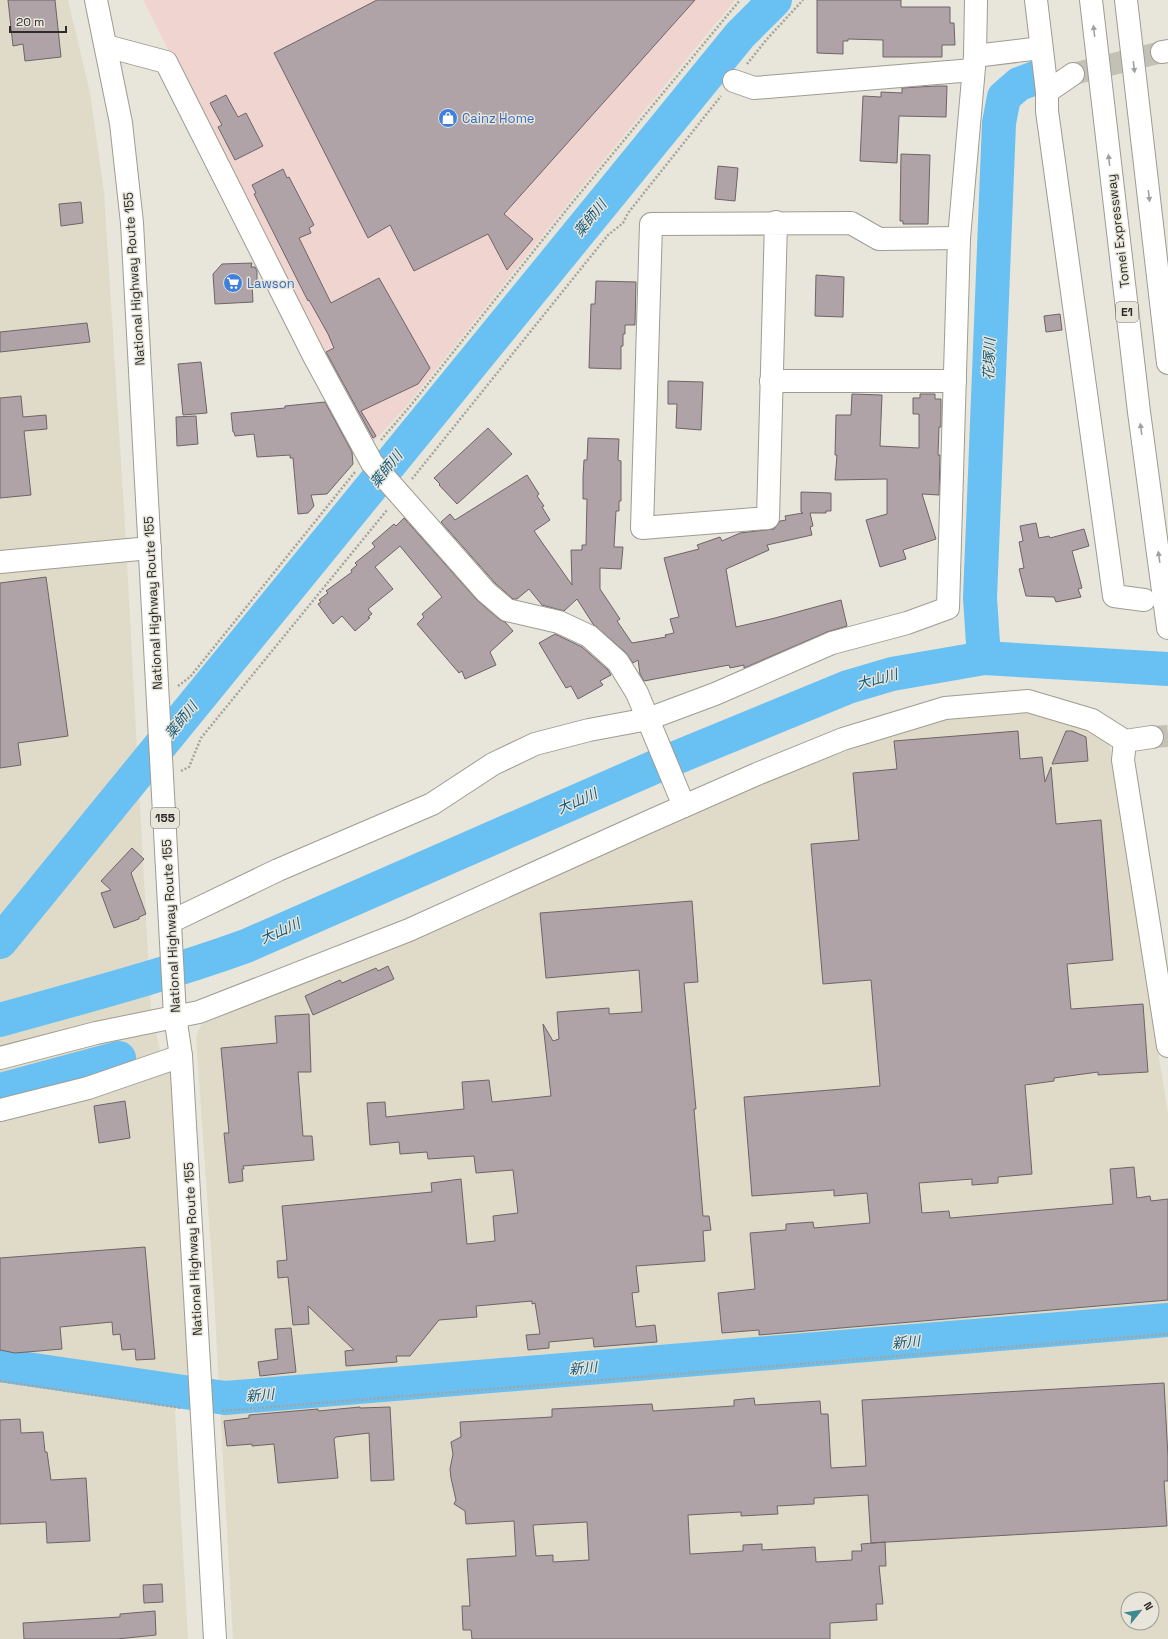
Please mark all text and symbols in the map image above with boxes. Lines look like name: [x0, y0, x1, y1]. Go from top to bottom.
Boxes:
scale bar: [10, 8, 66, 34]
text: 20 m: [16, 14, 44, 30]
one-way arrow: [1091, 25, 1097, 37]
one-way arrow: [1130, 61, 1137, 73]
shop icon: Cainz Home: [437, 107, 459, 129]
place label: Cainz Home: [462, 110, 535, 127]
one-way arrow: [1106, 154, 1113, 166]
street label: Tomei Expressway: [1103, 173, 1133, 289]
one-way arrow: [1145, 190, 1152, 202]
street label: National Highway Route 155: [119, 192, 149, 366]
water label: 薬師川: [570, 194, 611, 240]
supermarket icon: Lawson: [222, 272, 244, 294]
place label: Lawson: [247, 275, 295, 292]
road number: E1: [1116, 302, 1138, 322]
water label: 花塚川: [979, 336, 999, 380]
one-way arrow: [1138, 423, 1144, 435]
water label: 薬師川: [366, 445, 407, 491]
street label: National Highway Route 155: [140, 516, 166, 690]
one-way arrow: [1156, 551, 1162, 563]
water label: 大山川: [854, 664, 902, 693]
water label: 薬師川: [161, 696, 202, 742]
water label: 大山川: [554, 783, 602, 818]
road number: 155: [151, 808, 179, 828]
street label: National Highway Route 155: [158, 839, 184, 1013]
water label: 大山川: [257, 913, 305, 948]
street label: National Highway Route 155: [180, 1162, 206, 1336]
water label: 新川: [891, 1332, 923, 1352]
water label: 新川: [568, 1358, 600, 1378]
water label: 新川: [245, 1385, 277, 1405]
north arrow: [1120, 1591, 1160, 1631]
text: N: [1141, 1599, 1157, 1613]

